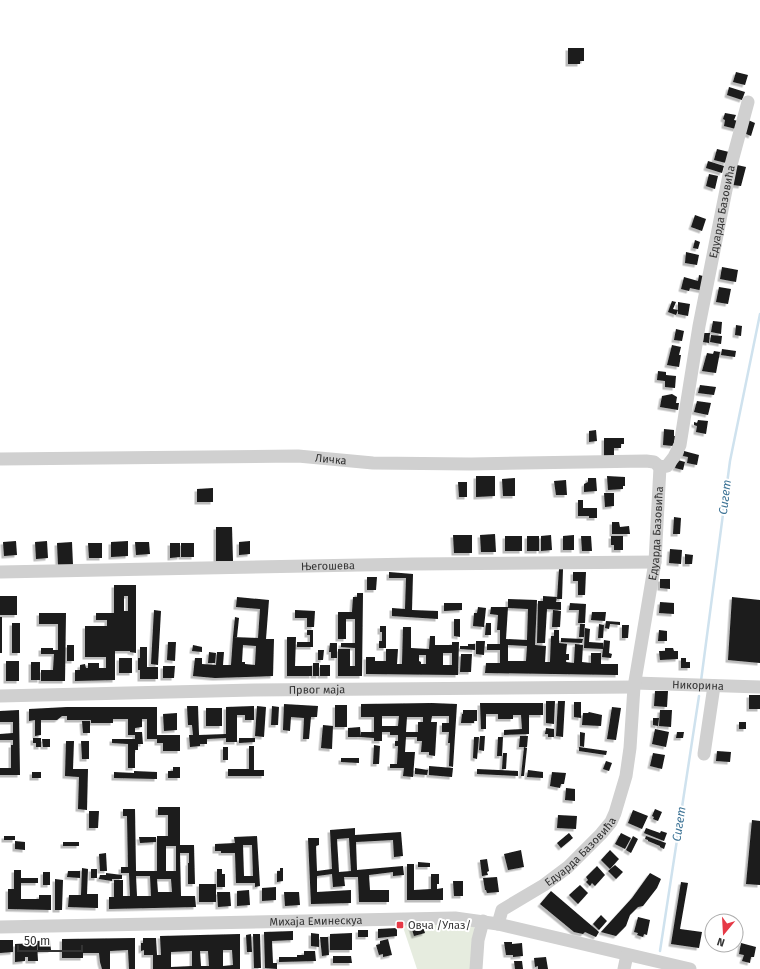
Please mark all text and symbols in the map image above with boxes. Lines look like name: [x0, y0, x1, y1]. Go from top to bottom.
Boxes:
street label: Едуарда Базовића: [707, 164, 738, 259]
street label: Личка: [315, 452, 347, 467]
water label: Сигет: [716, 479, 734, 515]
street label: Едуарда Базовића: [646, 486, 666, 581]
street label: Његошева: [301, 559, 355, 573]
street label: Никорина: [672, 678, 724, 693]
street label: Првог маја: [289, 683, 345, 697]
water label: Сигет: [669, 806, 689, 842]
street label: Едуарда Базовића: [542, 815, 619, 889]
north arrow: [704, 913, 744, 953]
street label: Михаја Еминескуа: [269, 914, 363, 929]
place label: Овча /Улаз/: [408, 919, 471, 932]
marker: Овча /Улаз/: [395, 920, 405, 930]
scale bar: [18, 927, 82, 953]
text: 50 m: [24, 934, 50, 948]
text: N: [716, 935, 727, 949]

